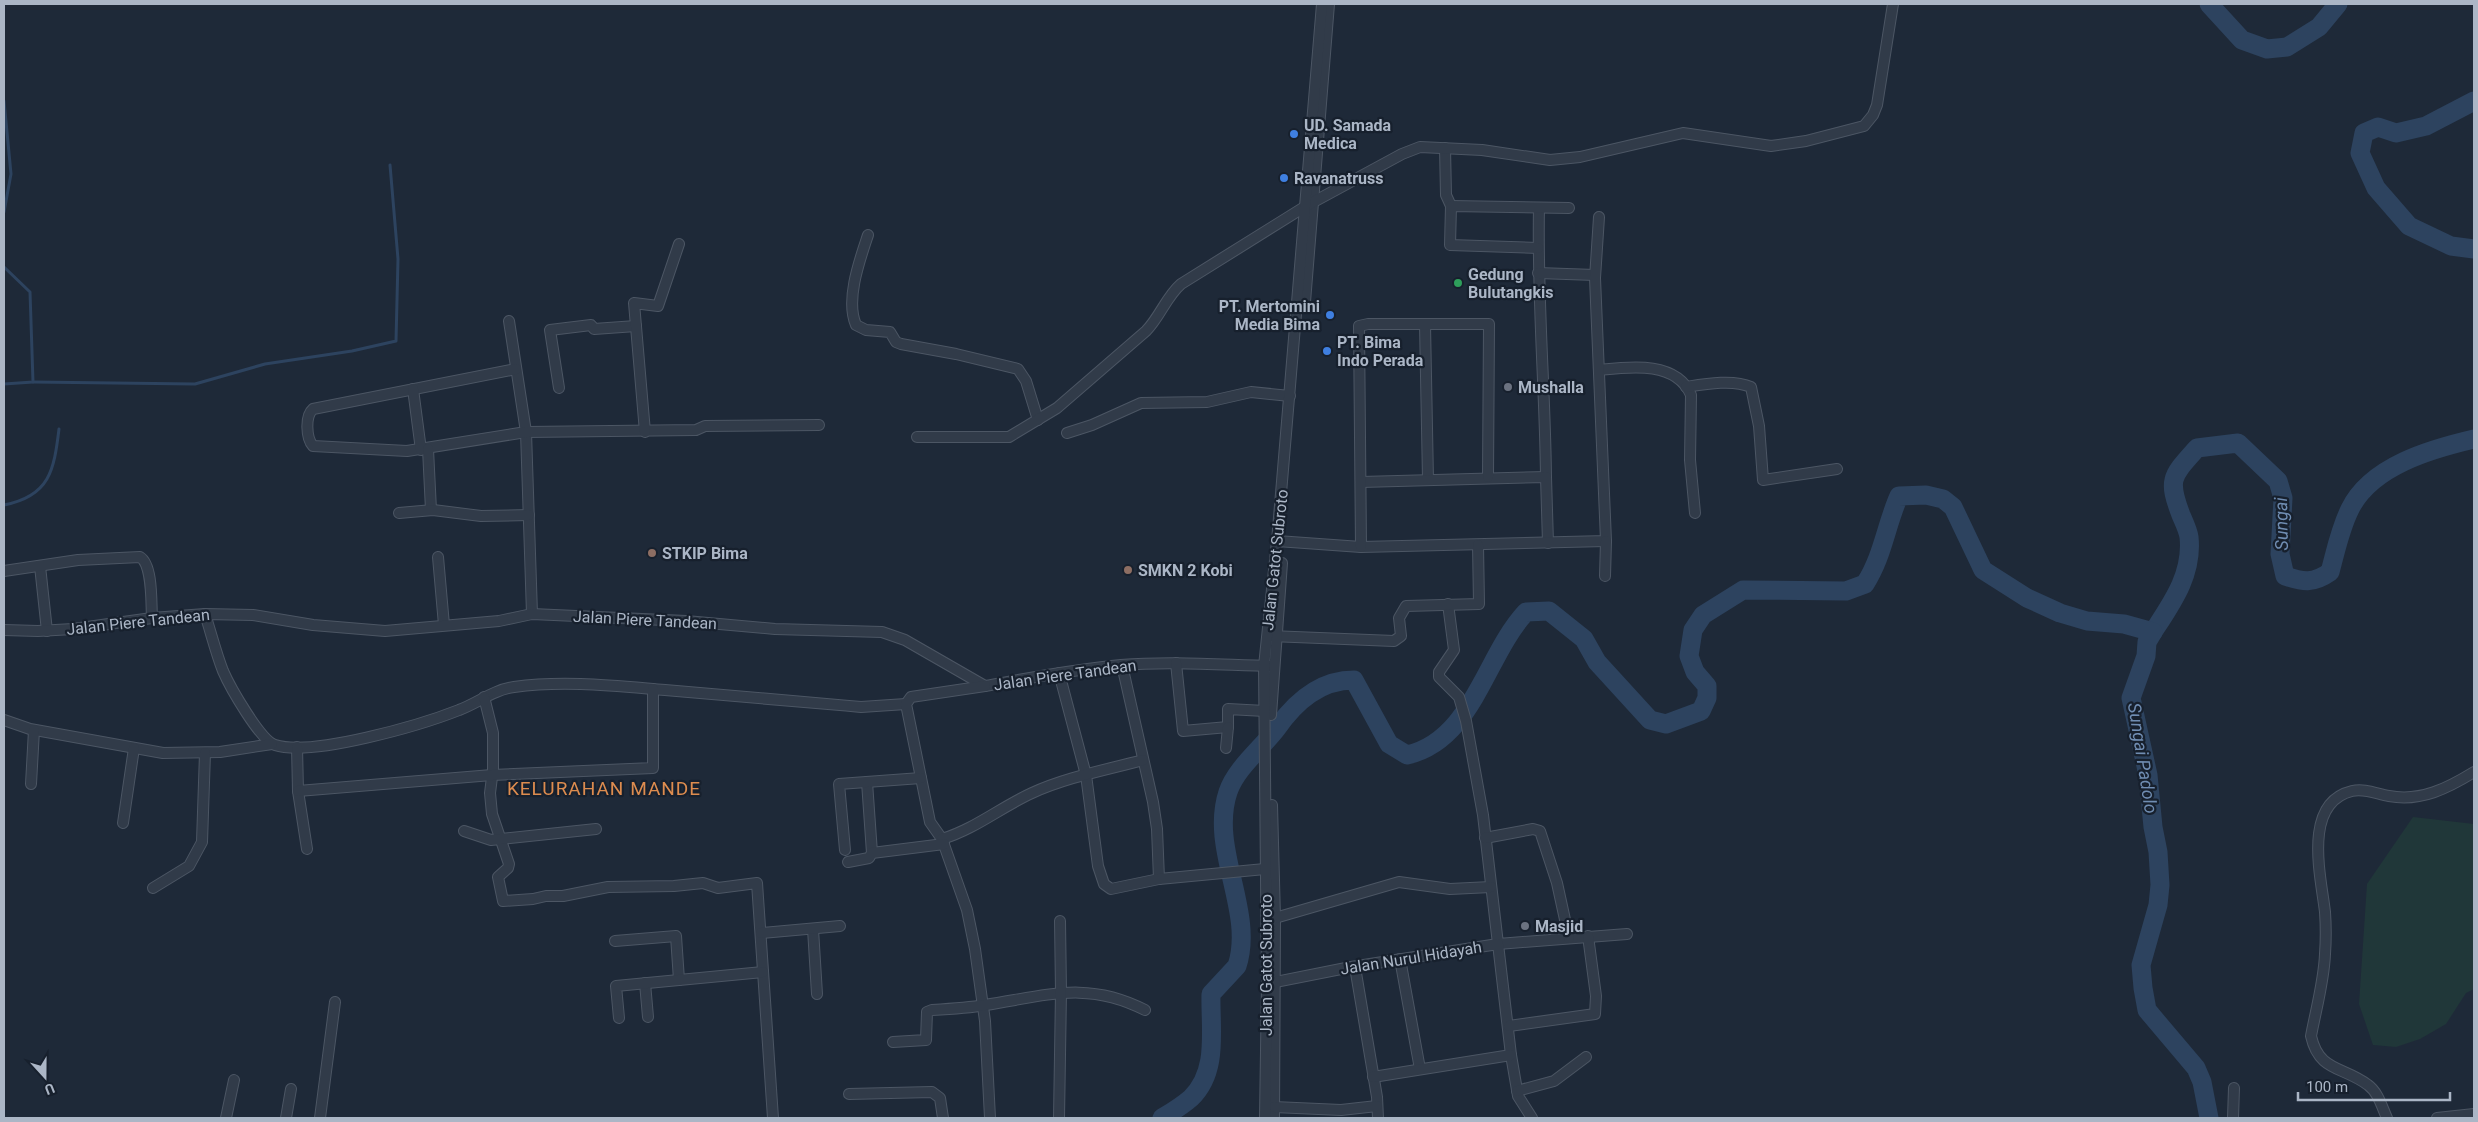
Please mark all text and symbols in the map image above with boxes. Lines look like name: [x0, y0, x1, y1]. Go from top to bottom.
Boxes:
place label: UD. Samada Medica: [1304, 116, 1392, 153]
marker: UD. Samada Medica: [1288, 128, 1300, 140]
place label: Ravanatruss: [1294, 169, 1383, 188]
marker: Ravanatruss: [1278, 172, 1290, 184]
place label: Gedung Bulutangkis: [1468, 265, 1553, 302]
marker: Gedung Bulutangkis: [1452, 277, 1464, 289]
place label: PT. Mertomini Media Bima: [1219, 297, 1320, 334]
marker: PT. Mertomini Media Bima: [1324, 309, 1336, 321]
place label: PT. Bima Indo Perada: [1337, 333, 1424, 370]
marker: PT. Bima Indo Perada: [1321, 345, 1333, 357]
place label: Mushalla: [1518, 378, 1584, 397]
marker: Mushalla: [1502, 381, 1514, 393]
street label: Jalan Gatot Subroto: [1258, 488, 1292, 632]
water label: Sungai: [2270, 496, 2292, 551]
place label: STKIP Bima: [662, 544, 748, 563]
marker: STKIP Bima: [646, 547, 658, 559]
place label: SMKN 2 Kobi: [1138, 561, 1233, 580]
marker: SMKN 2 Kobi: [1122, 564, 1134, 576]
street label: Jalan Piere Tandean: [65, 605, 211, 639]
street label: Jalan Piere Tandean: [573, 607, 717, 633]
street label: Jalan Piere Tandean: [992, 656, 1138, 694]
water label: Sungai Padolo: [2124, 701, 2162, 815]
district label: KELURAHAN MANDE: [507, 777, 701, 800]
street label: Jalan Gatot Subroto: [1257, 894, 1276, 1036]
place label: Masjid: [1535, 917, 1583, 936]
marker: Masjid: [1519, 920, 1531, 932]
street label: Jalan Nurul Hidayah: [1339, 937, 1483, 979]
north arrow: [20, 1052, 70, 1102]
scale bar: [2298, 1070, 2450, 1102]
text: 100 m: [2306, 1078, 2348, 1096]
text: U: [42, 1080, 57, 1098]

